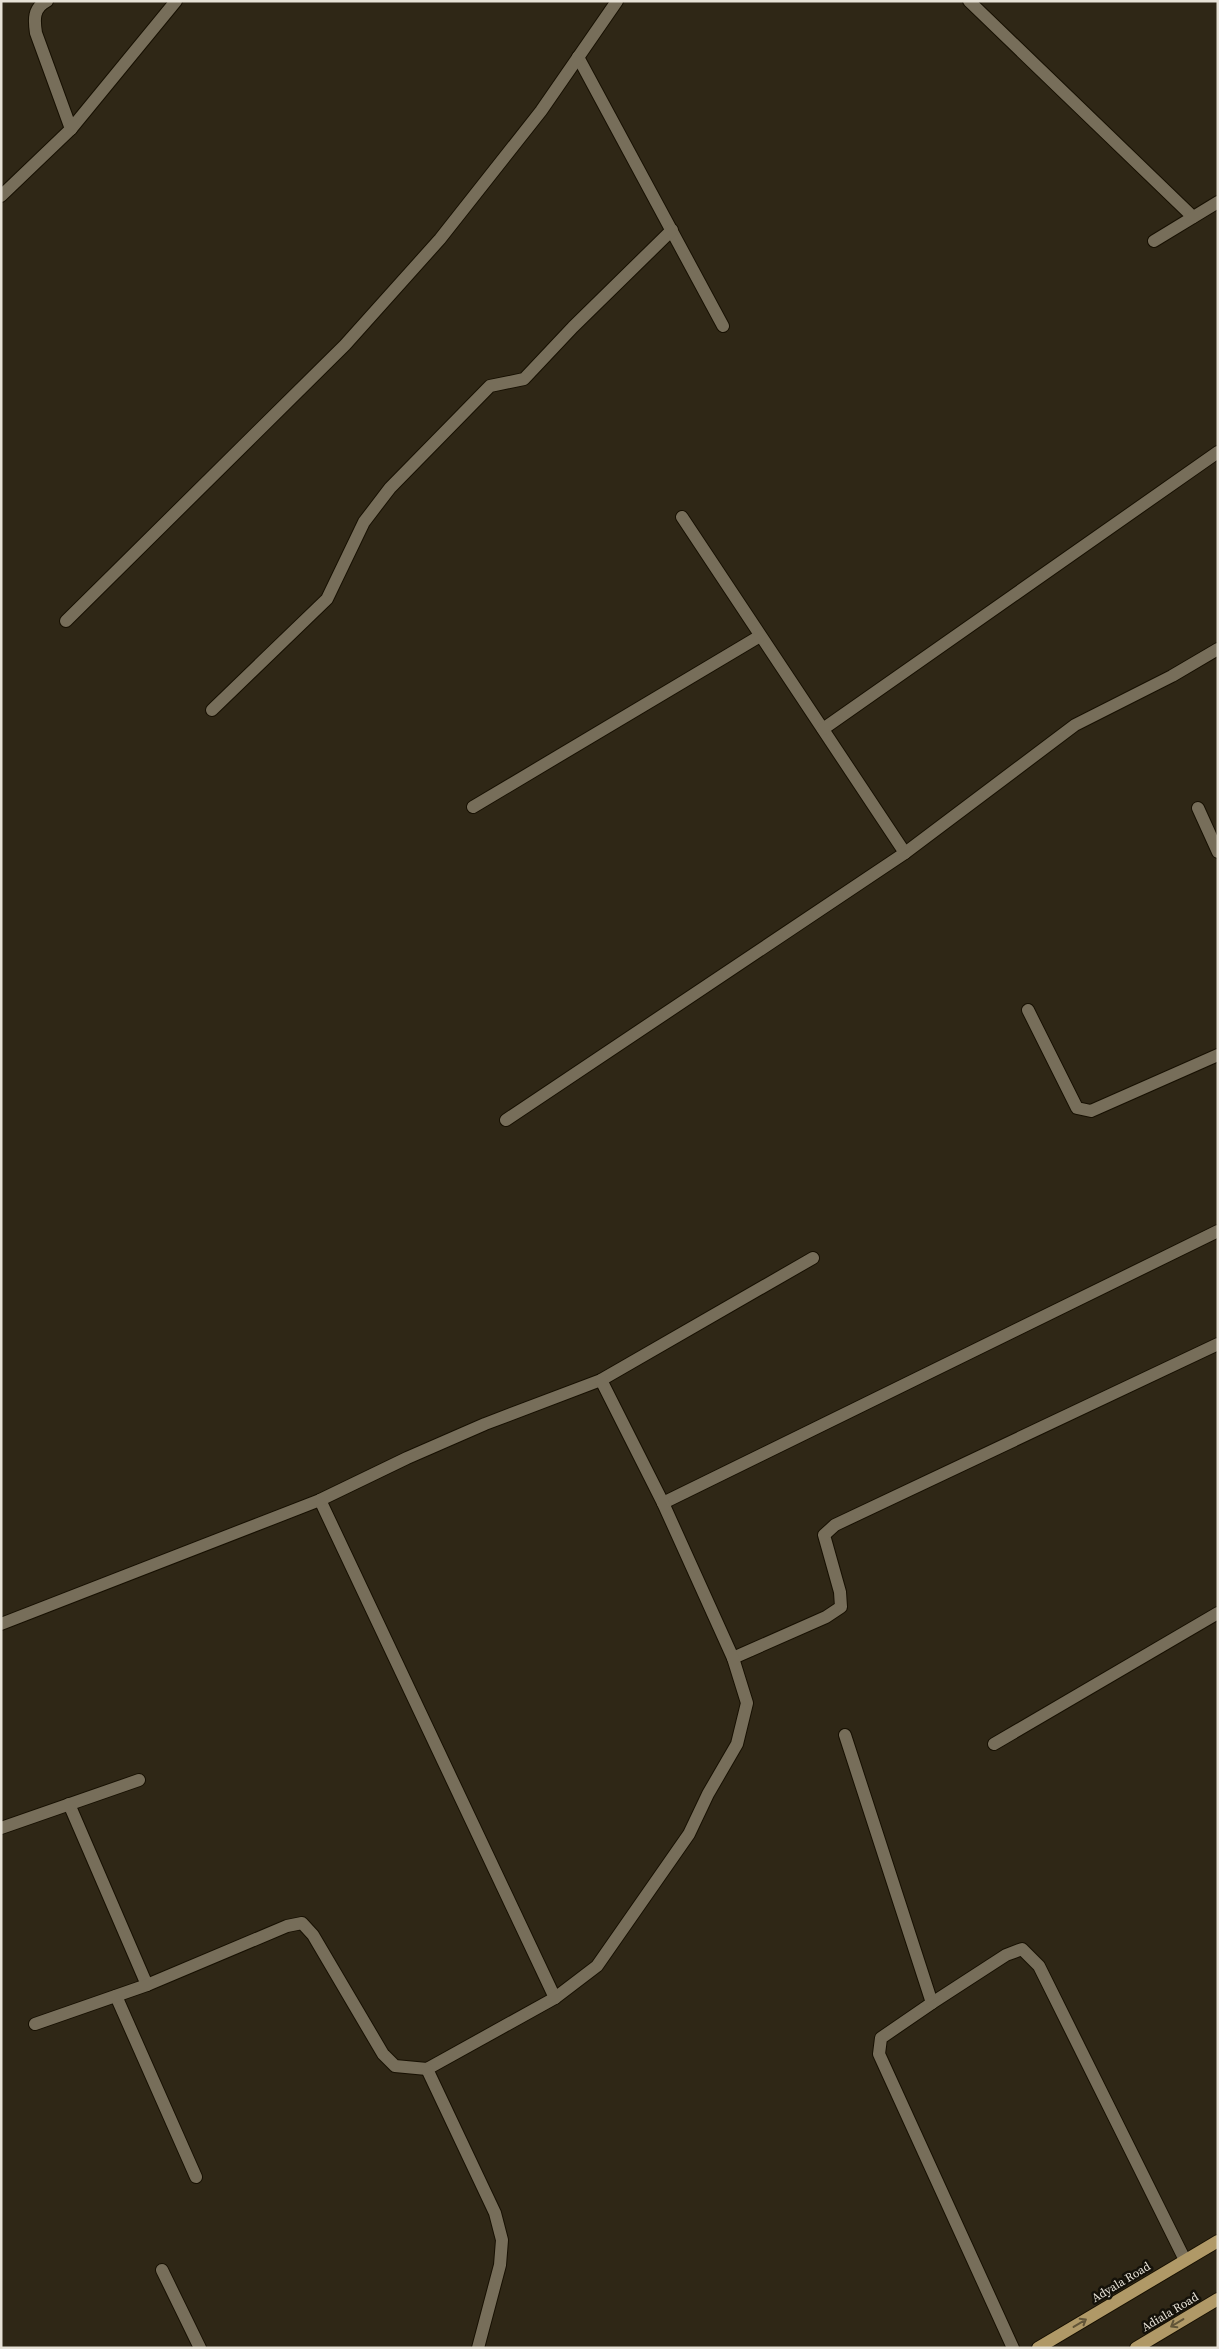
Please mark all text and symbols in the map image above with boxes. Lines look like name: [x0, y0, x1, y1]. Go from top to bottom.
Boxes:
street label: Adyala Road: [1089, 2258, 1154, 2306]
street label: Adiala Road: [1139, 2289, 1202, 2335]
one-way arrow: [1072, 2317, 1086, 2327]
one-way arrow: [1171, 2319, 1185, 2329]

